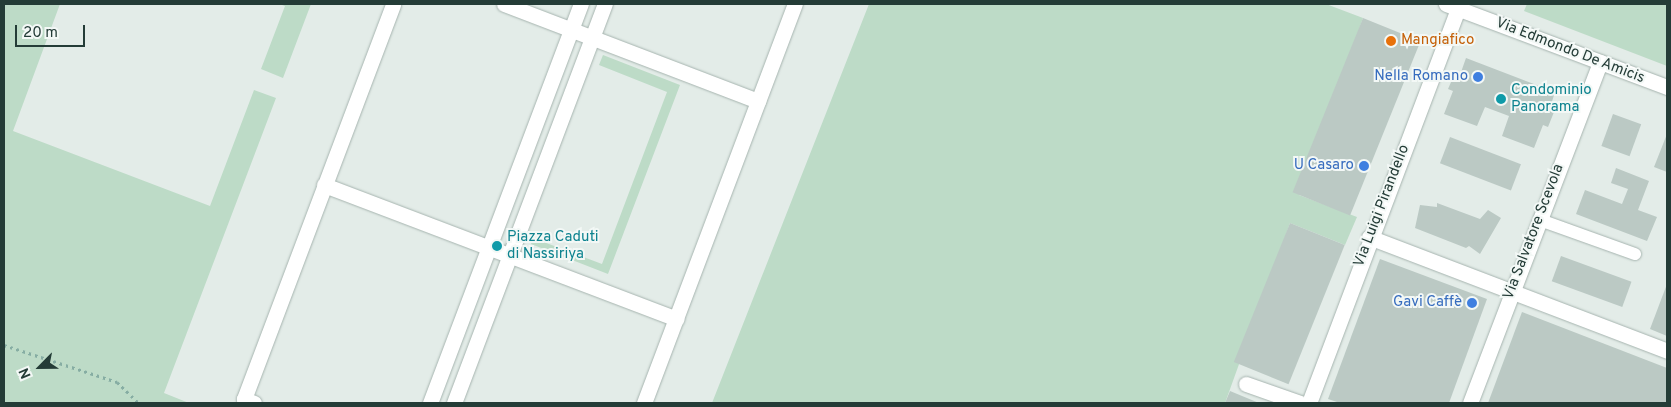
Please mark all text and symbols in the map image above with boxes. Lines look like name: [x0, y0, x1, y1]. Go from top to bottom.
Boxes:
street label: Via Edmondo De Amicis: [1493, 14, 1647, 88]
scale bar: [18, 15, 88, 47]
text: 20 m: [23, 24, 58, 43]
place label: Mangiafico: [1401, 32, 1474, 50]
marker: Mangiafico: [1385, 35, 1397, 47]
place label: Nella Romano: [1374, 68, 1468, 86]
marker: Nella Romano: [1472, 71, 1484, 83]
place label: Condominio Panorama: [1511, 81, 1592, 116]
marker: Condominio Panorama: [1495, 93, 1507, 105]
street label: Via Luigi Pirandello: [1350, 142, 1414, 270]
place label: U Casaro: [1294, 157, 1354, 175]
marker: U Casaro: [1358, 160, 1370, 172]
street label: Via Salvatore Scevola: [1500, 162, 1568, 302]
place label: Piazza Caduti di Nassiriya: [507, 228, 599, 263]
marker: Piazza Caduti di Nassiriya: [491, 240, 503, 252]
place label: Gavi Caffè: [1393, 294, 1462, 312]
marker: Gavi Caffè: [1466, 297, 1478, 309]
north arrow: [15, 342, 65, 392]
text: N: [16, 365, 36, 381]

